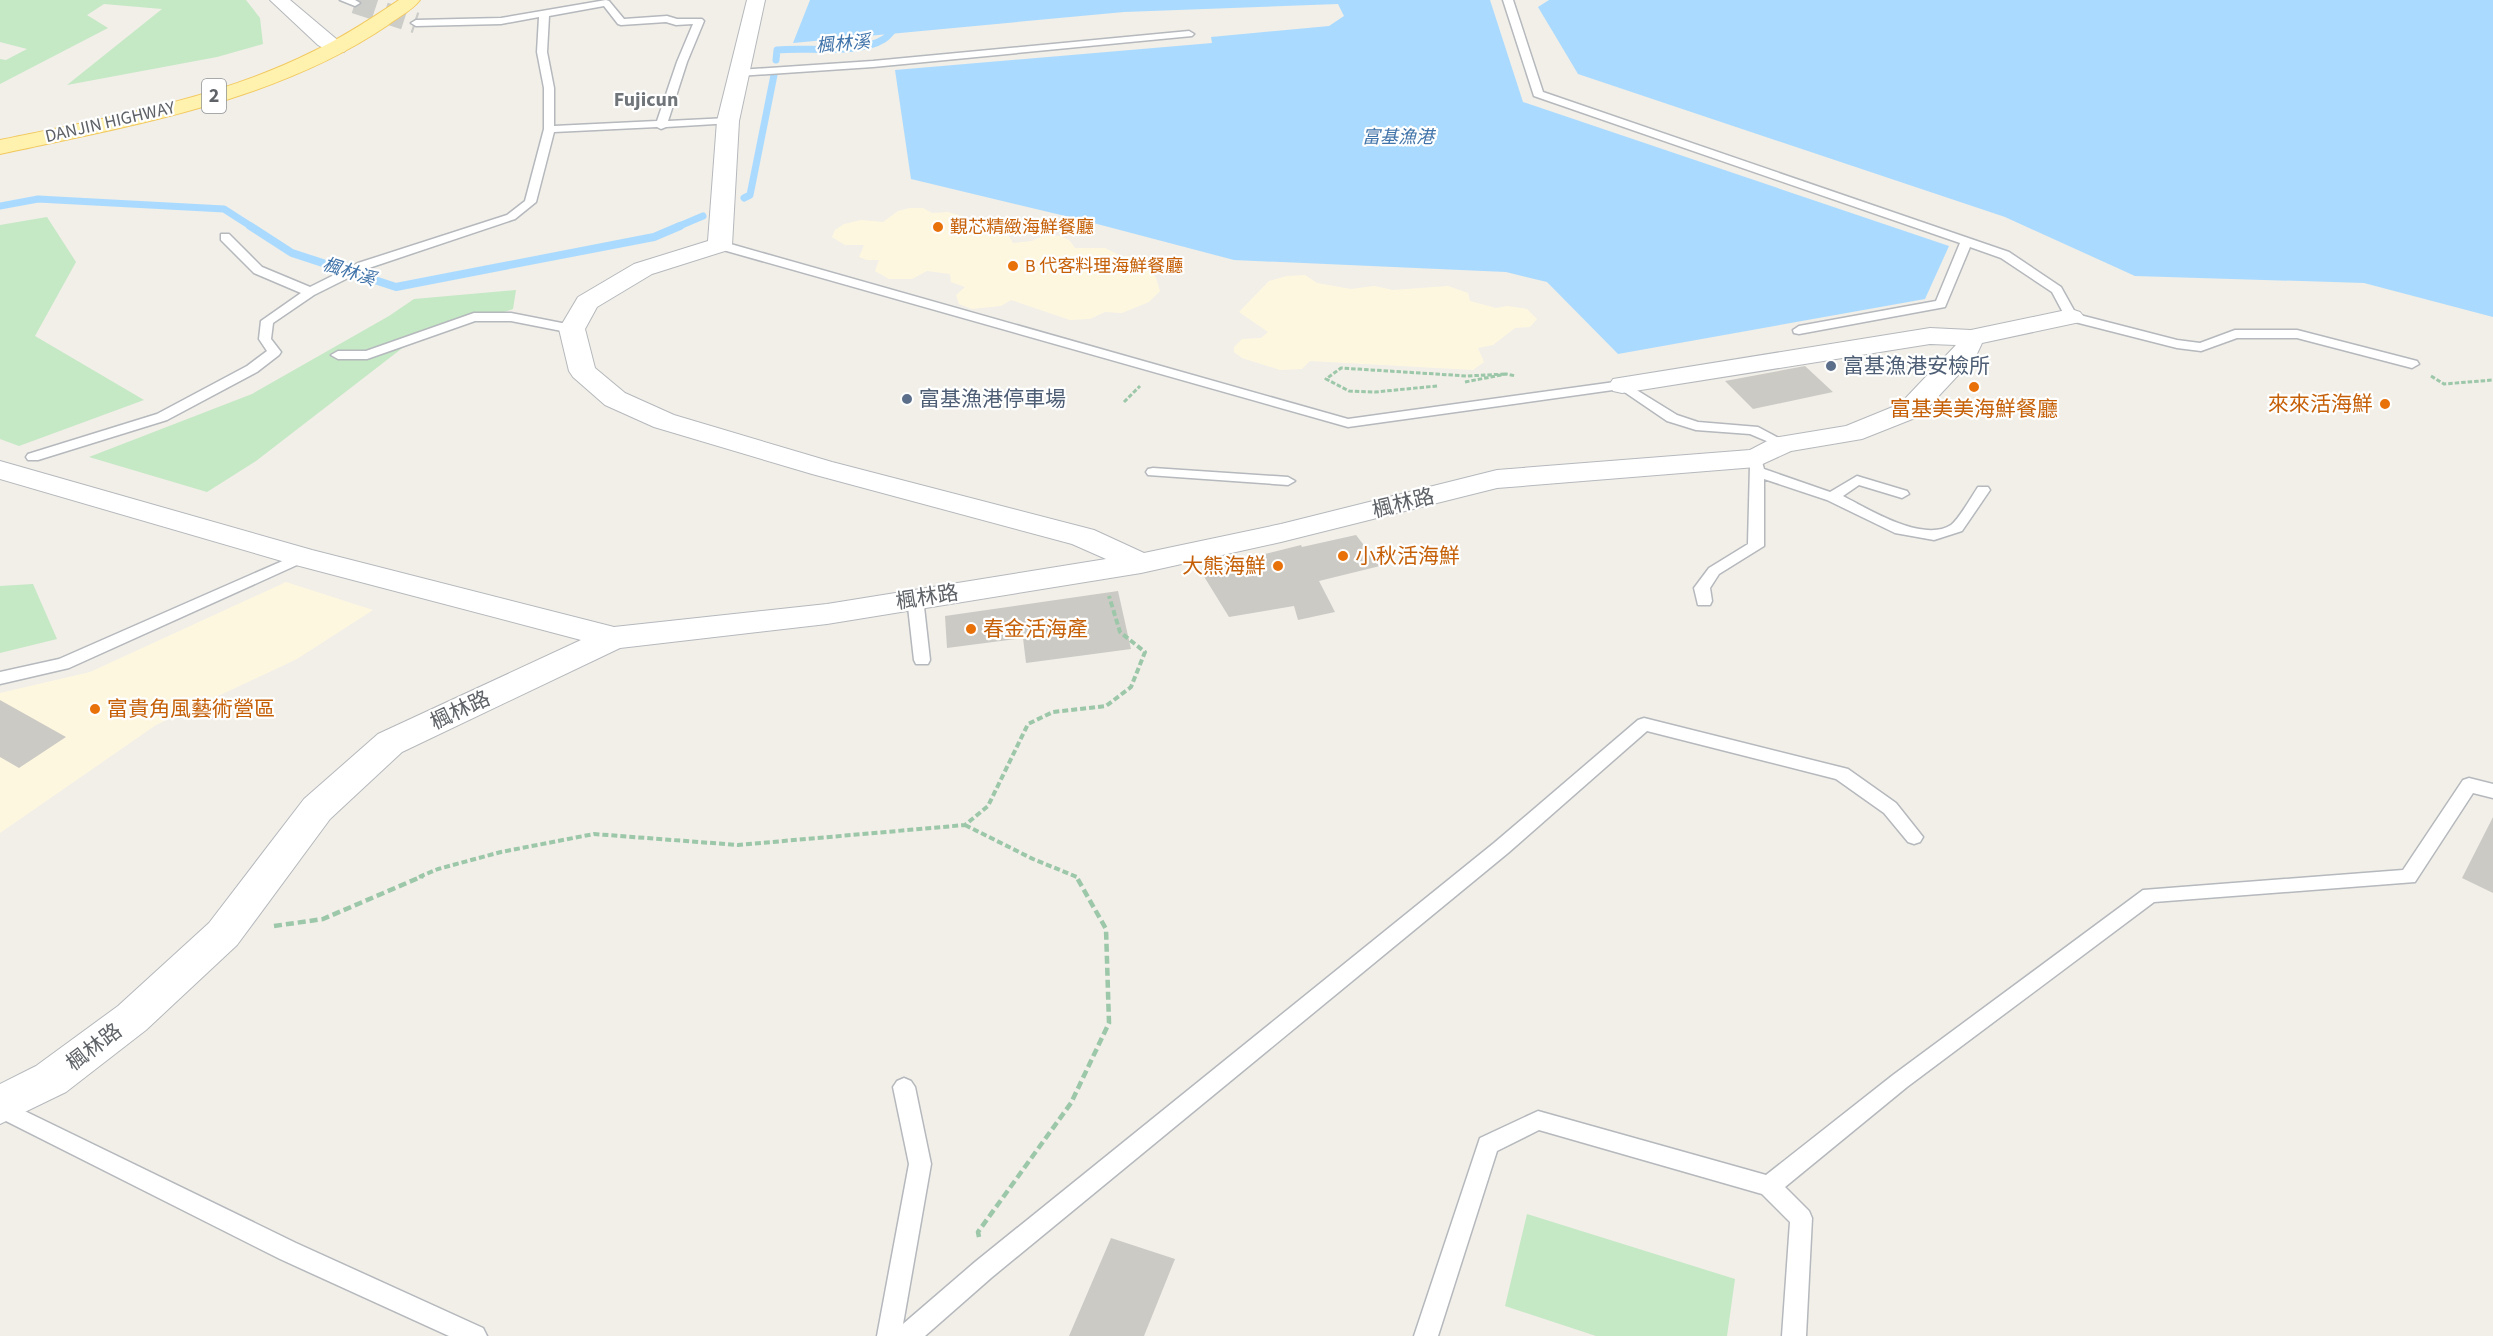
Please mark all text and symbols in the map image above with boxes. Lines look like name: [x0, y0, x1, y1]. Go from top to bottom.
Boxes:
water label: 楓林溪: [815, 29, 874, 59]
road number: 2: [202, 79, 226, 113]
district label: Fujicun: [614, 86, 678, 114]
street label: DANJIN HIGHWAY: [43, 95, 178, 149]
water label: 富基漁港: [1362, 125, 1437, 150]
place label: 覲芯精緻海鮮餐廳: [950, 215, 1094, 240]
marker: 覲芯精緻海鮮餐廳: [931, 220, 945, 234]
water label: 楓林溪: [319, 252, 381, 293]
place label: B 代客料理海鮮餐廳: [1025, 254, 1183, 279]
marker: B 代客料理海鮮餐廳: [1006, 259, 1020, 273]
place label: 富基漁港安檢所: [1843, 351, 1990, 381]
marker: 富基漁港安檢所: [1824, 359, 1838, 373]
marker: 富基美美海鮮餐廳: [1967, 380, 1981, 394]
place label: 富基漁港停車場: [919, 384, 1066, 414]
place label: 來來活海鮮: [2268, 389, 2373, 419]
marker: 富基漁港停車場: [900, 392, 914, 406]
place label: 富基美美海鮮餐廳: [1890, 394, 2058, 424]
marker: 來來活海鮮: [2378, 397, 2392, 411]
street label: 楓林路: [1369, 481, 1437, 525]
place label: 小秋活海鮮: [1355, 541, 1460, 571]
marker: 小秋活海鮮: [1336, 549, 1350, 563]
place label: 大熊海鮮: [1182, 551, 1266, 581]
marker: 大熊海鮮: [1271, 559, 1285, 573]
street label: 楓林路: [894, 577, 960, 617]
place label: 春金活海產: [983, 614, 1088, 644]
marker: 春金活海產: [964, 622, 978, 636]
street label: 楓林路: [425, 683, 495, 737]
place label: 富貴角風藝術營區: [107, 694, 275, 724]
marker: 富貴角風藝術營區: [88, 702, 102, 716]
street label: 楓林路: [60, 1016, 128, 1078]

